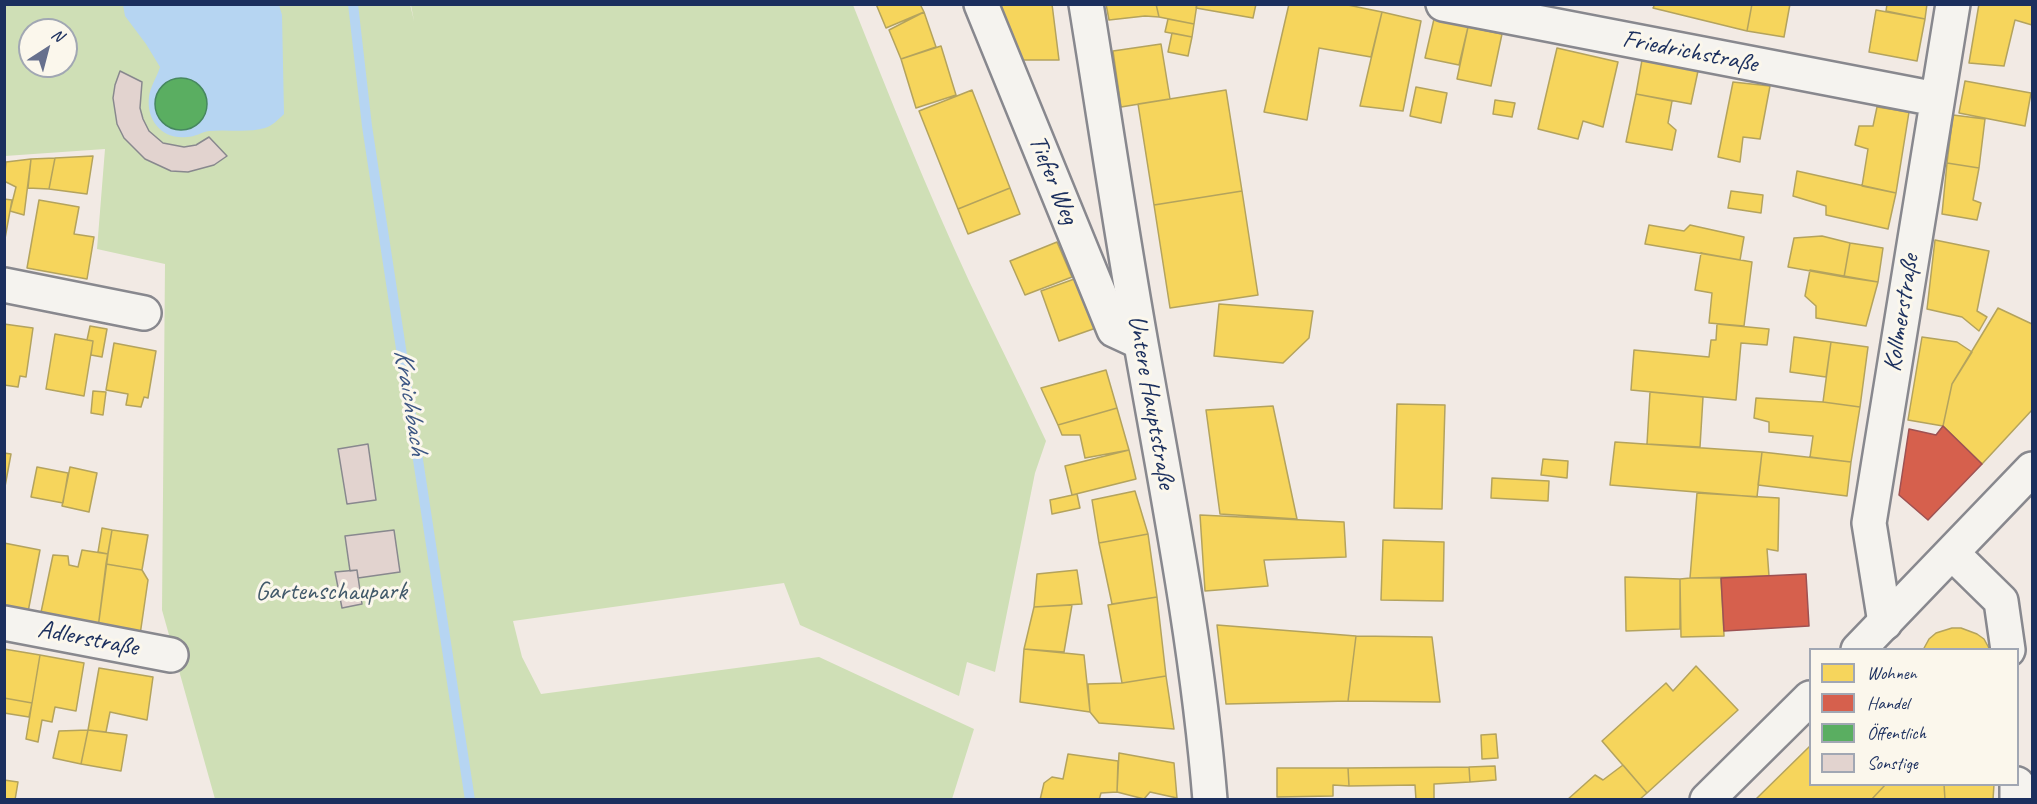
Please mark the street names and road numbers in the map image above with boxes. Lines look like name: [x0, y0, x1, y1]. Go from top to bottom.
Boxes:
street label: Friedrichstraße: [1620, 24, 1760, 80]
street label: Tiefer Weg: [1021, 131, 1085, 229]
street label: Kollmerstraße: [1877, 252, 1927, 374]
street label: Untere Hauptstraße: [1120, 313, 1182, 491]
street label: Adlerstraße: [35, 614, 141, 664]

